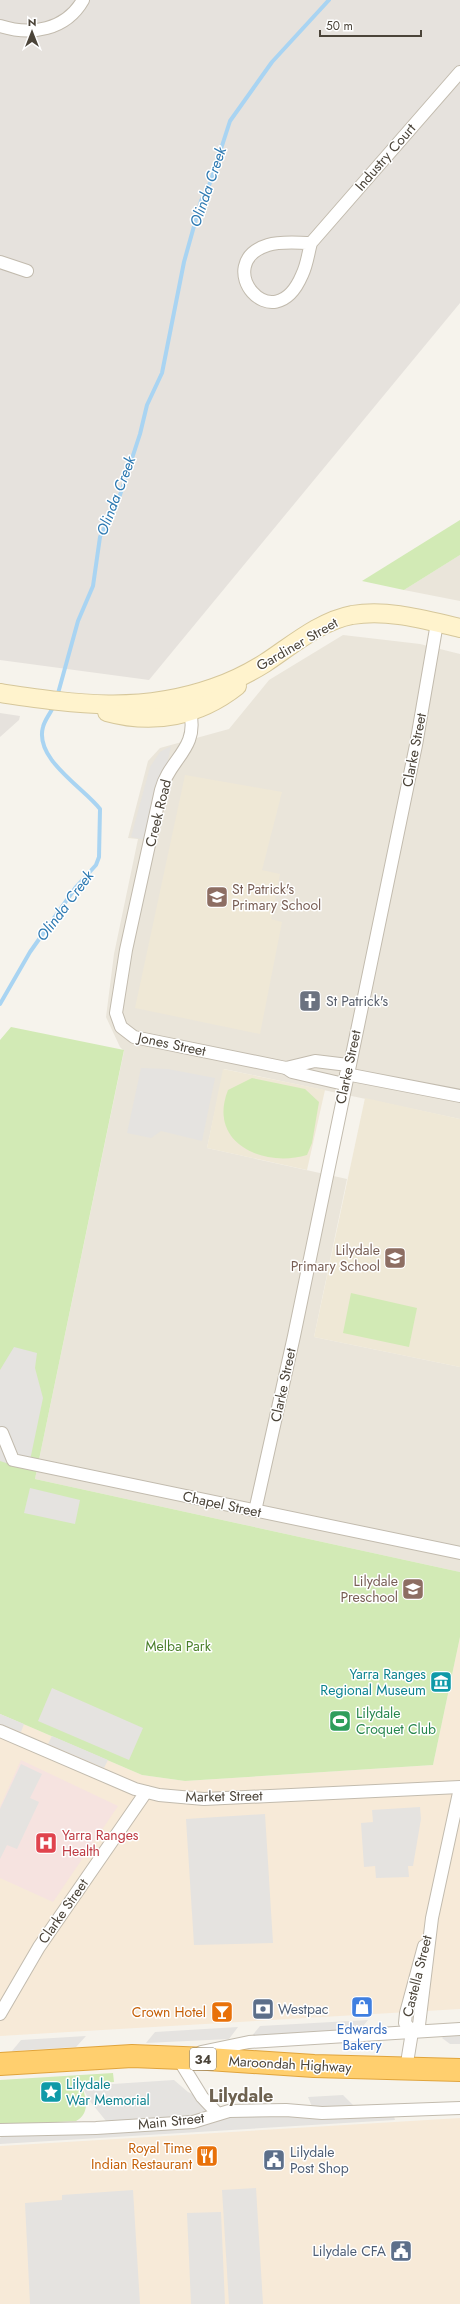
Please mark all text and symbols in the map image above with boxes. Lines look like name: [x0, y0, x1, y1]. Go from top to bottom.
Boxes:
north arrow: [12, 12, 52, 52]
scale bar: [320, 12, 421, 38]
text: N: [28, 14, 36, 30]
text: 50 m: [326, 17, 353, 35]
street label: Industry Court: [350, 118, 420, 195]
water label: Olinda Creek: [184, 143, 232, 230]
water label: Olinda Creek: [91, 453, 141, 539]
street label: Gardiner Street: [253, 612, 342, 675]
street label: Clarke Street: [397, 711, 431, 789]
street label: Creek Road: [140, 777, 176, 849]
water label: Olinda Creek: [31, 866, 99, 946]
place label: St Patrick's Primary School: [232, 879, 321, 915]
school or university icon: St Patrick's Primary School: [204, 884, 230, 910]
church icon: St Patrick's: [297, 988, 323, 1014]
place label: St Patrick's: [326, 991, 388, 1011]
street label: Jones Street: [134, 1027, 208, 1061]
street label: Clarke Street: [330, 1028, 366, 1106]
place label: Lilydale Primary School: [291, 1240, 380, 1276]
school or university icon: Lilydale Primary School: [382, 1245, 408, 1271]
street label: Clarke Street: [265, 1346, 301, 1424]
street label: Chapel Street: [181, 1486, 264, 1522]
place label: Lilydale Preschool: [341, 1571, 398, 1607]
school or university icon: Lilydale Preschool: [400, 1576, 426, 1602]
park label: Melba Park: [145, 1636, 212, 1656]
place label: Yarra Ranges Regional Museum: [320, 1664, 426, 1700]
museum icon: Yarra Ranges Regional Museum: [428, 1669, 454, 1695]
place label: Lilydale Croquet Club: [356, 1703, 436, 1739]
sports icon: Lilydale Croquet Club: [327, 1708, 353, 1734]
street label: Market Street: [185, 1785, 263, 1807]
place label: Yarra Ranges Health: [62, 1825, 139, 1861]
hospital icon: Yarra Ranges Health: [33, 1830, 59, 1856]
street label: Clarke Street: [33, 1874, 93, 1948]
street label: Castella Street: [397, 1933, 437, 2019]
shop icon: Edwards Bakery: [349, 1994, 375, 2020]
bank icon: Westpac: [250, 1996, 276, 2022]
bar icon: Crown Hotel: [209, 1999, 235, 2025]
place label: Westpac: [278, 1999, 328, 2019]
place label: Crown Hotel: [132, 2002, 206, 2022]
place label: Edwards Bakery: [337, 2019, 388, 2055]
road number: 34: [190, 2048, 216, 2070]
street label: Maroondah Highway: [228, 2051, 353, 2077]
place label: Lilydale War Memorial: [66, 2074, 150, 2110]
place icon: Lilydale War Memorial: [38, 2079, 64, 2105]
district label: Lilydale: [209, 2083, 273, 2109]
street label: Main Street: [137, 2108, 206, 2134]
place label: Royal Time Indian Restaurant: [91, 2138, 193, 2174]
place label: Lilydale Post Shop: [290, 2142, 349, 2178]
restaurant icon: Royal Time Indian Restaurant: [194, 2143, 220, 2169]
public building icon: Lilydale Post Shop: [261, 2147, 287, 2173]
public building icon: Lilydale CFA: [388, 2238, 414, 2264]
place label: Lilydale CFA: [312, 2241, 387, 2261]

